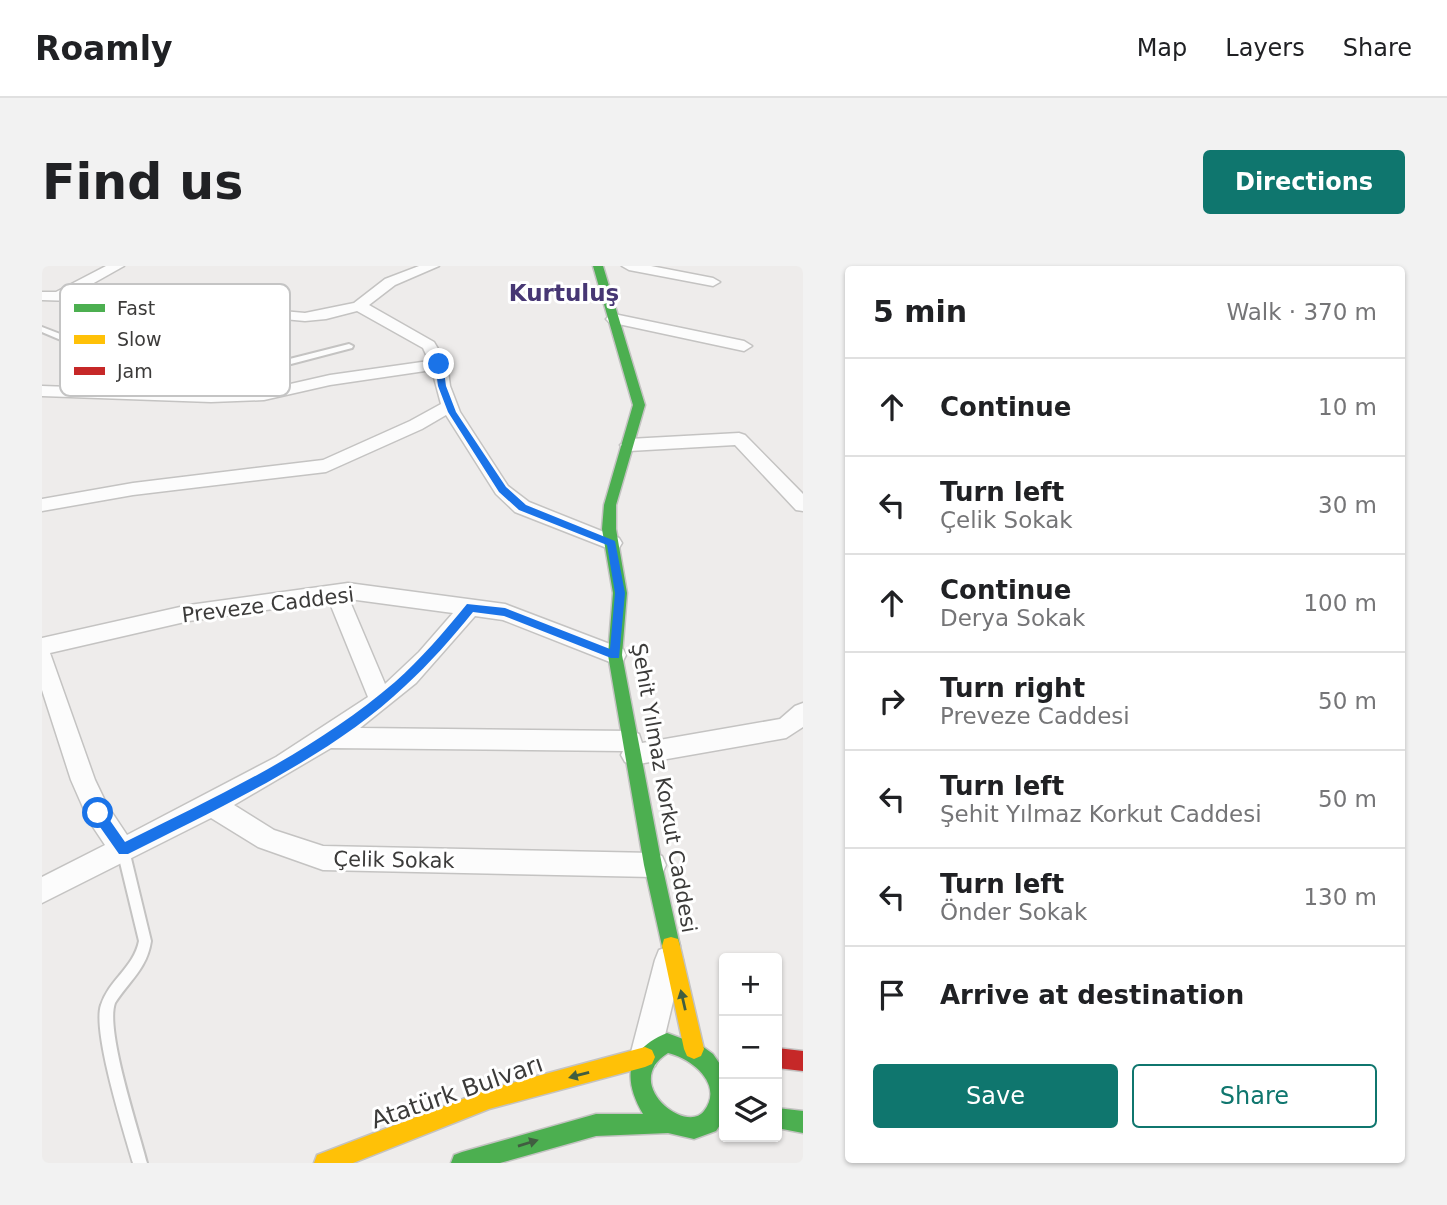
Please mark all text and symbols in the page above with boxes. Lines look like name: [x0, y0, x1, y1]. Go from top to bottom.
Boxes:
text: Roamly: [35, 29, 173, 68]
text: Map: [1137, 34, 1187, 62]
text: Layers: [1225, 34, 1305, 62]
text: Share: [1343, 34, 1412, 62]
button: Directions: [1203, 150, 1405, 214]
text: Find us: [42, 154, 243, 211]
district label: Kurtuluş: [509, 280, 619, 306]
legend: [60, 284, 290, 396]
text: 5 min: [873, 294, 967, 329]
text: Fast: [117, 297, 155, 319]
text: Walk · 370 m: [1226, 299, 1377, 325]
text: Slow: [117, 328, 162, 350]
route end: [423, 348, 454, 379]
text: Jam: [116, 360, 153, 382]
icon: ahead: [873, 388, 911, 426]
text: Continue: [940, 392, 1071, 422]
text: 10 m: [1318, 394, 1377, 420]
text: Turn left: [940, 477, 1064, 507]
icon: left: [873, 486, 911, 524]
text: 30 m: [1318, 492, 1377, 518]
text: Çelik Sokak: [940, 507, 1073, 533]
text: Continue: [940, 575, 1071, 605]
street label: Preveze Caddesi: [181, 583, 355, 627]
icon: ahead: [873, 584, 911, 622]
text: 100 m: [1303, 590, 1377, 616]
text: Derya Sokak: [940, 605, 1085, 631]
street label: Şehit Yılmaz Korkut Caddesi: [627, 641, 701, 935]
text: Turn right: [940, 673, 1085, 703]
icon: right: [873, 682, 911, 720]
text: 50 m: [1318, 688, 1377, 714]
text: Preveze Caddesi: [940, 703, 1130, 729]
text: Turn left: [940, 771, 1064, 801]
icon: left: [873, 780, 911, 818]
text: 50 m: [1318, 786, 1377, 812]
route start: [82, 797, 113, 828]
text: Şehit Yılmaz Korkut Caddesi: [940, 801, 1262, 827]
street label: Çelik Sokak: [333, 847, 456, 873]
text: Turn left: [940, 869, 1064, 899]
icon: left: [873, 878, 911, 916]
text: 130 m: [1303, 884, 1377, 910]
text: Önder Sokak: [940, 899, 1087, 925]
map controls: [719, 953, 782, 1142]
button: +: [719, 953, 782, 1016]
icon: arrive: [873, 976, 911, 1014]
text: Arrive at destination: [940, 980, 1244, 1010]
one-way arrow: [677, 989, 688, 1011]
button: −: [719, 1016, 782, 1079]
street label: Atatürk Bulvarı: [367, 1049, 547, 1135]
button: Save: [873, 1064, 1118, 1128]
button: Share: [1132, 1064, 1377, 1128]
one-way arrow: [568, 1070, 590, 1081]
button: layers: [719, 1079, 782, 1142]
one-way arrow: [517, 1137, 538, 1147]

